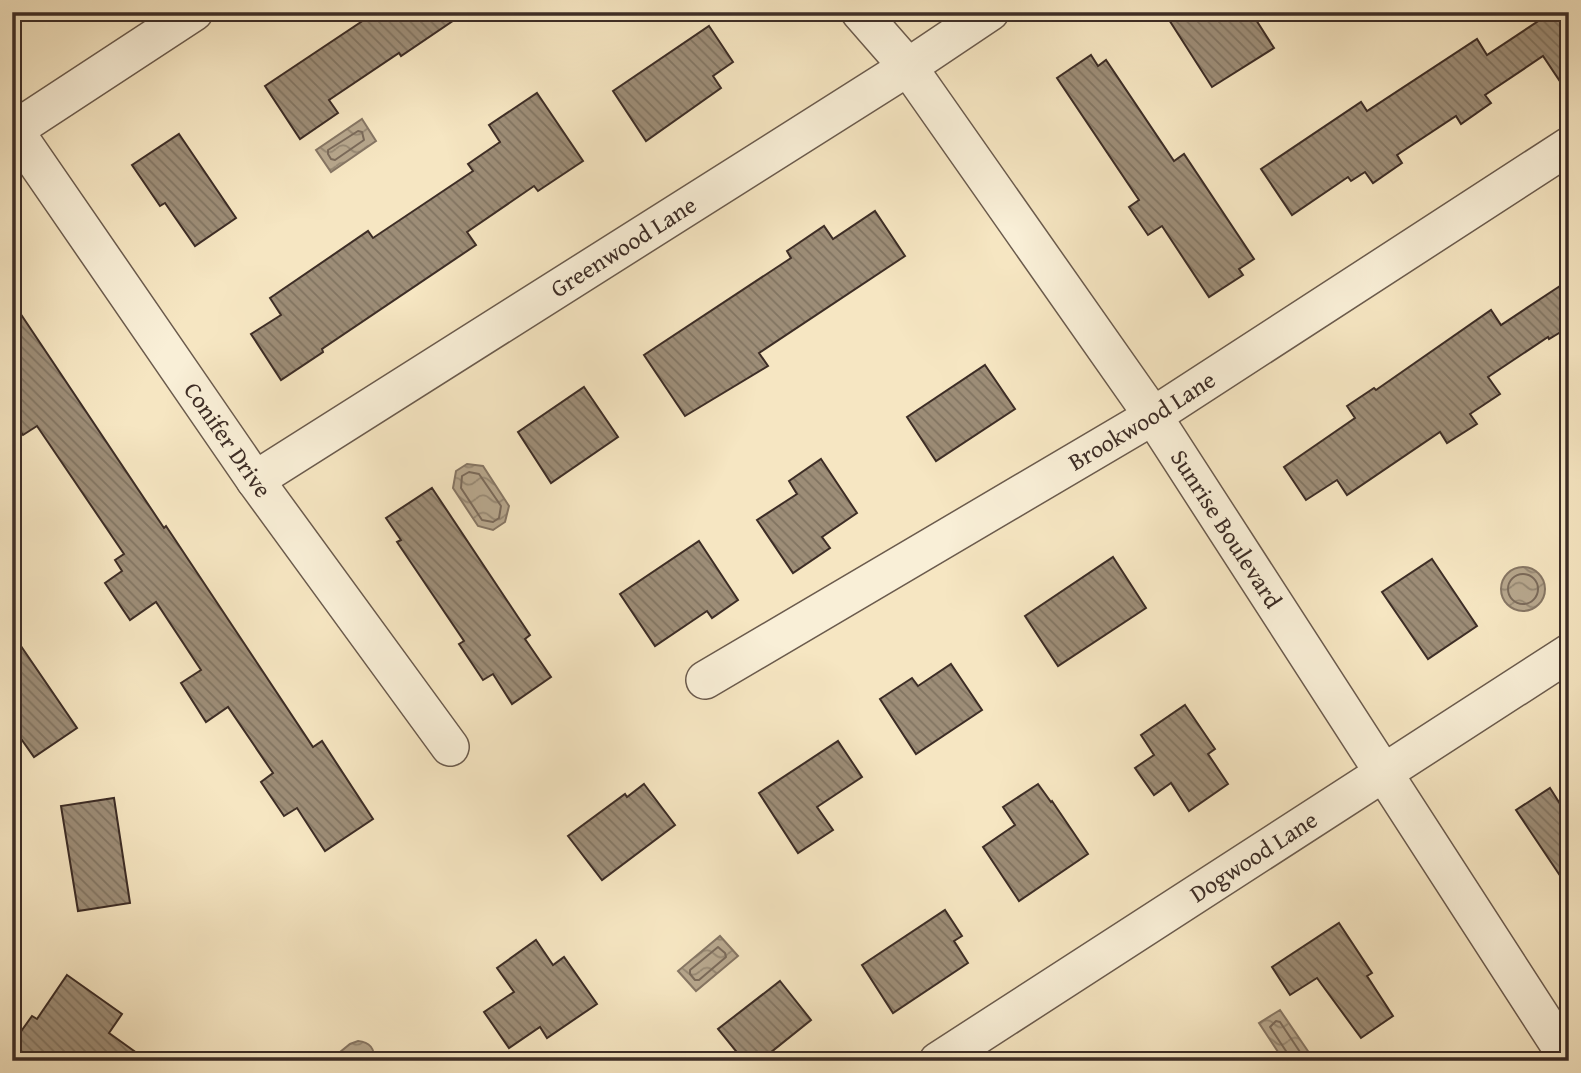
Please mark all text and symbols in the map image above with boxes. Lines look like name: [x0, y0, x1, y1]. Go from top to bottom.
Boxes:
street label: Greenwood Lane: [543, 187, 703, 306]
street label: Brookwood Lane: [1062, 362, 1222, 479]
street label: Conifer Drive: [176, 375, 280, 505]
street label: Sunrise Boulevard: [1162, 442, 1291, 615]
street label: Dogwood Lane: [1183, 802, 1324, 911]

